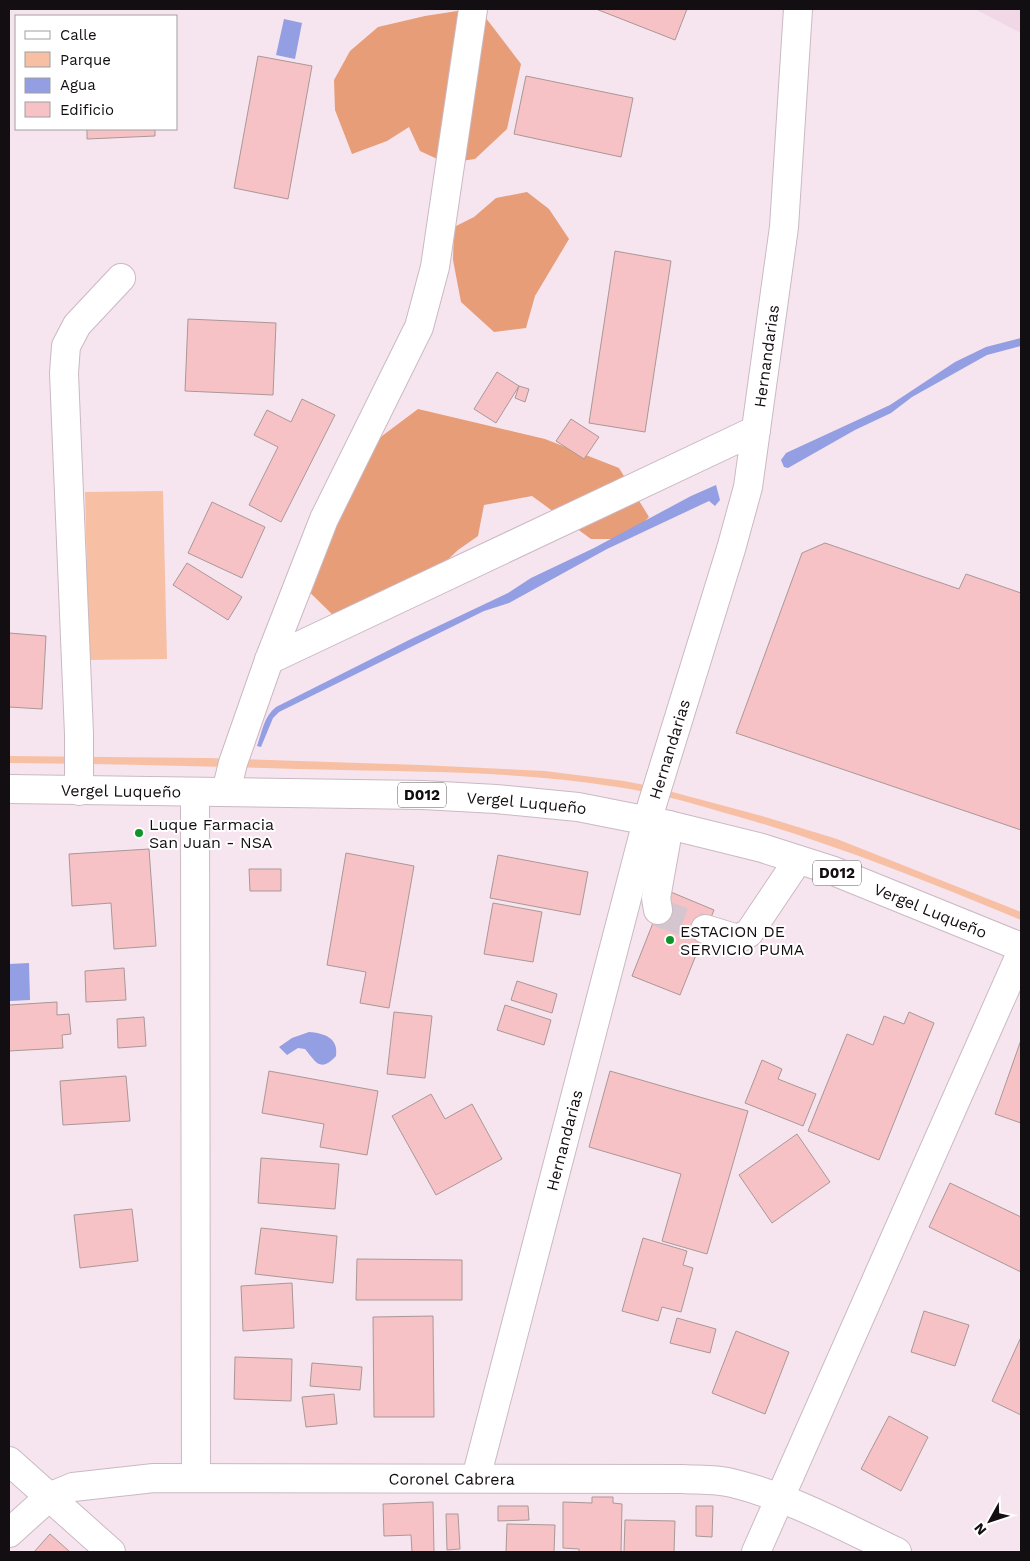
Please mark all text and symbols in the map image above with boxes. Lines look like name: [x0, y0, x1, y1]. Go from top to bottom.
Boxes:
legend: [15, 15, 178, 130]
text: Calle: [60, 26, 97, 44]
text: Parque: [60, 51, 111, 69]
text: Agua: [60, 76, 96, 94]
text: Edificio: [60, 101, 114, 119]
street label: Hernandarias: [750, 303, 783, 409]
street label: Hernandarias: [645, 697, 694, 802]
street label: Vergel Luqueño: [61, 780, 181, 801]
road number: D012: [398, 782, 446, 808]
street label: Vergel Luqueño: [466, 788, 588, 818]
place label: Luque Farmacia San Juan - NSA: [149, 815, 274, 852]
marker: Luque Farmacia San Juan - NSA: [133, 827, 145, 839]
road number: D012: [813, 860, 861, 886]
street label: Vergel Luqueño: [871, 879, 990, 942]
place label: ESTACION DE SERVICIO PUMA: [680, 922, 805, 959]
marker: ESTACION DE SERVICIO PUMA: [664, 934, 676, 946]
street label: Hernandarias: [542, 1088, 586, 1193]
street label: Coronel Cabrera: [388, 1469, 515, 1488]
north arrow: [965, 1496, 1015, 1546]
text: N: [971, 1520, 990, 1538]

